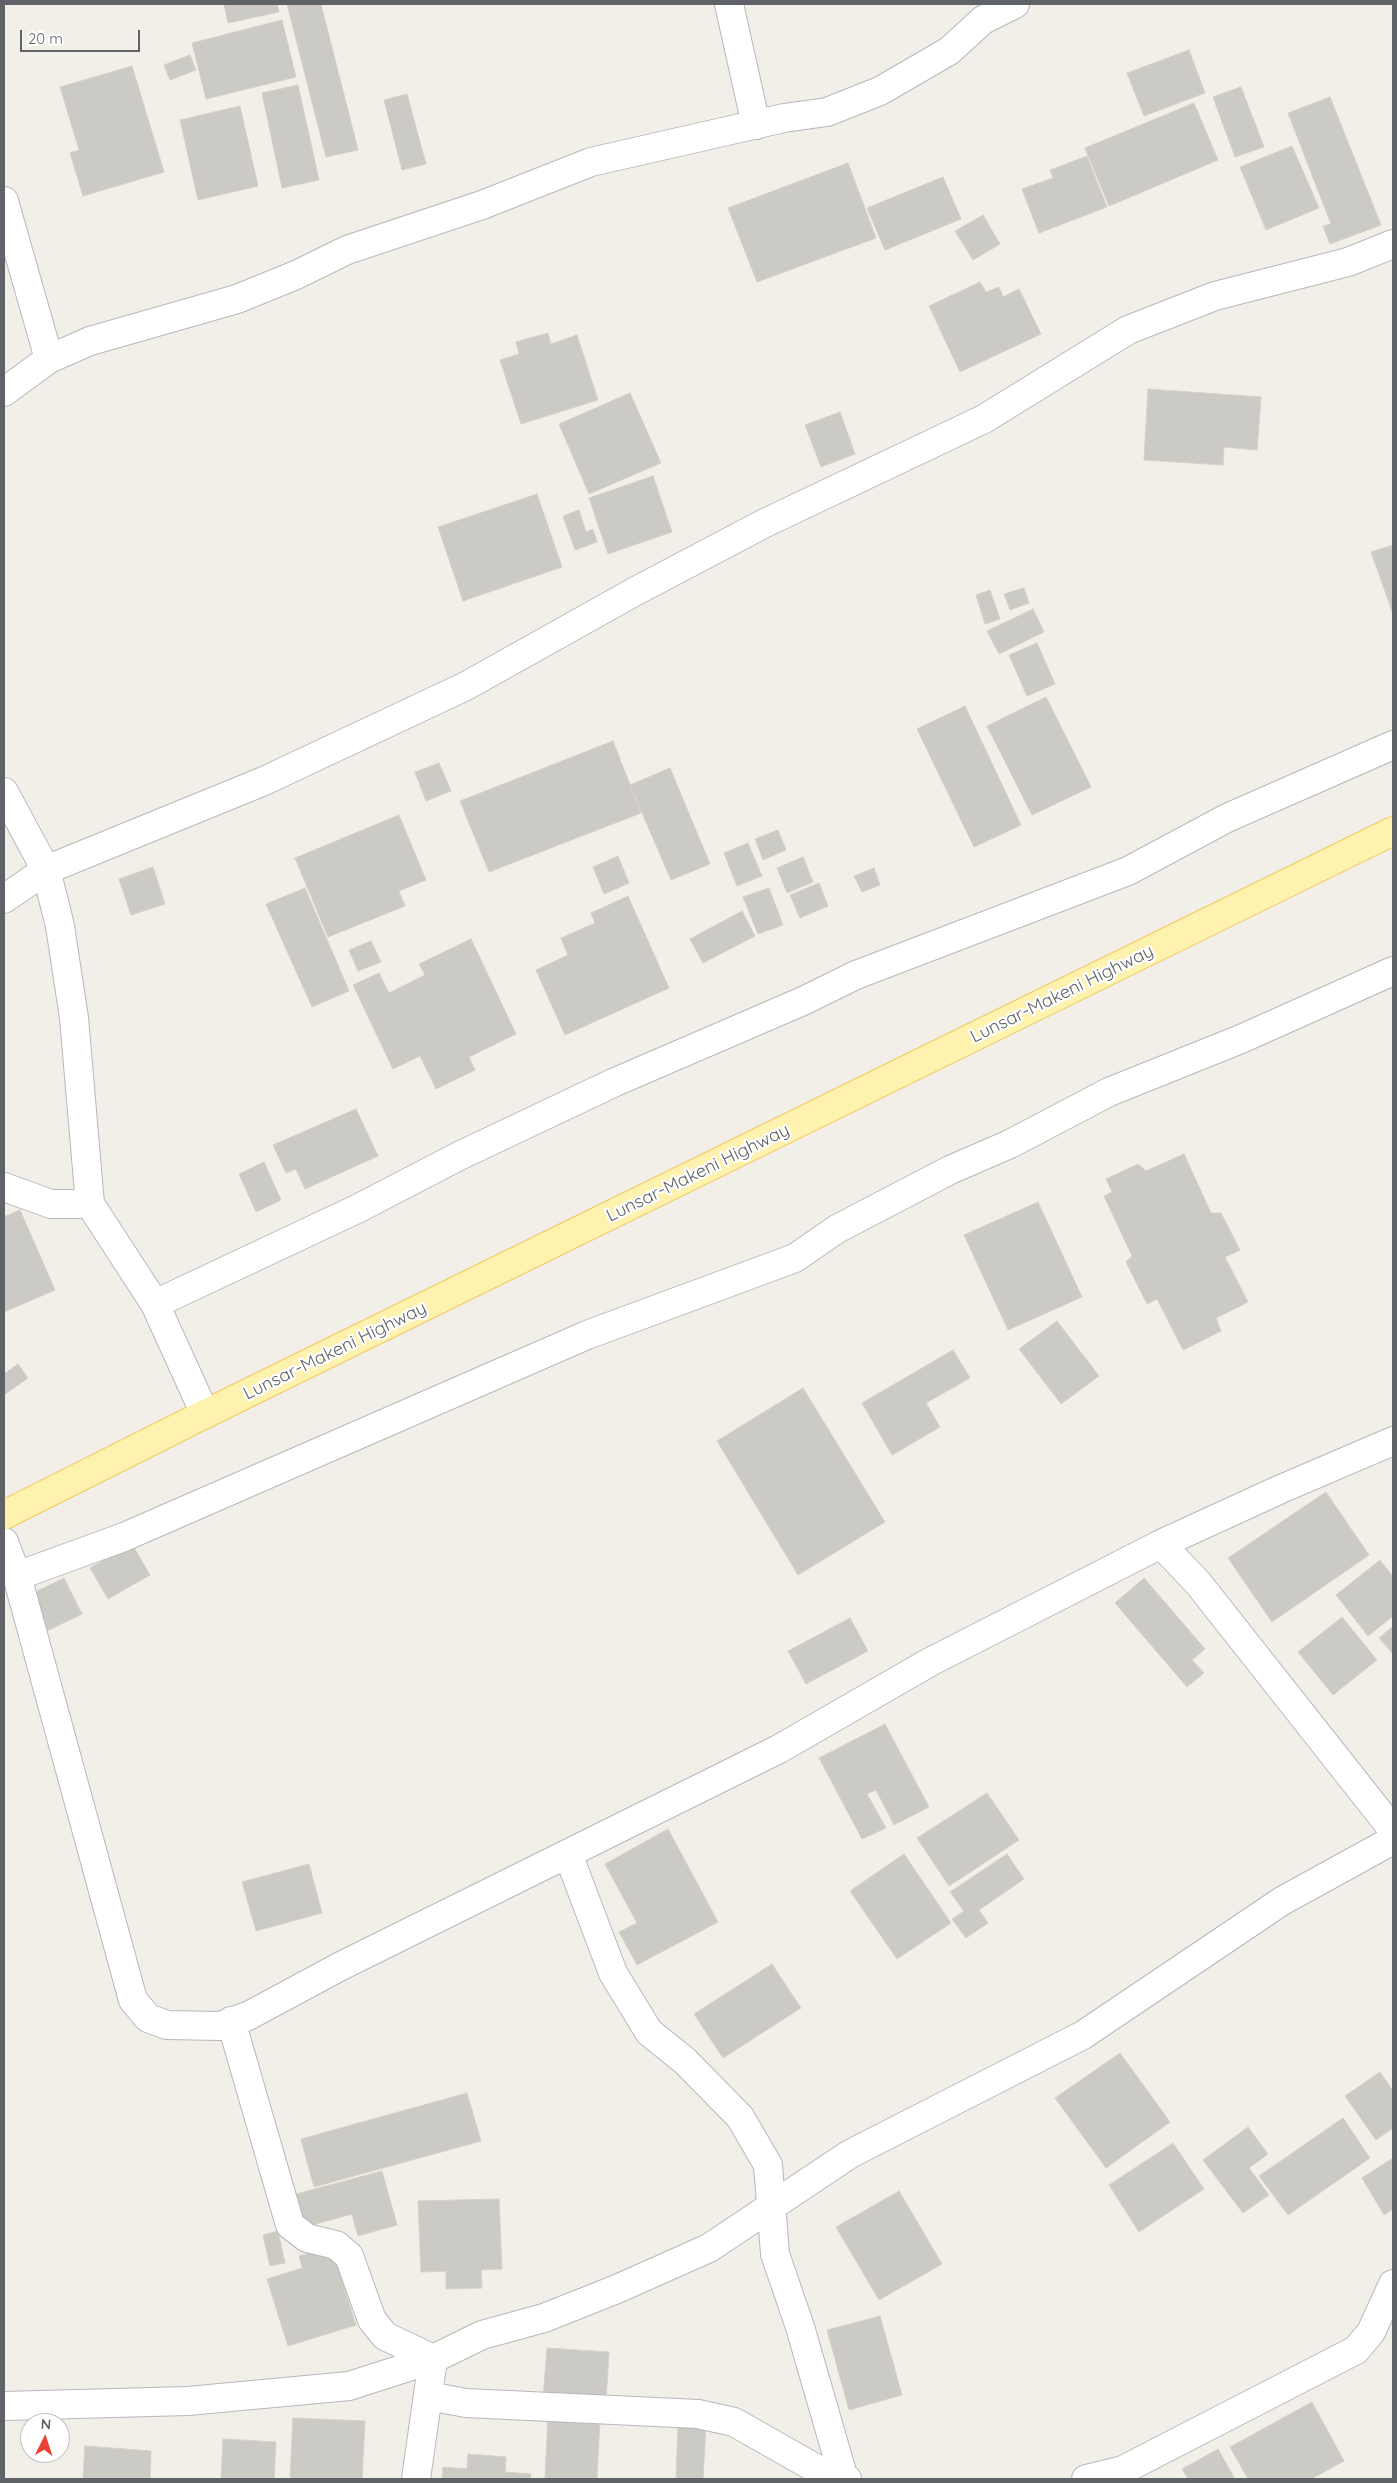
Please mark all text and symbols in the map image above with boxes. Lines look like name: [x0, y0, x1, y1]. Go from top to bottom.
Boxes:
scale bar: [22, 20, 142, 52]
text: 20 m: [28, 29, 63, 48]
street label: Lunsar-Makeni Highway: [967, 940, 1157, 1048]
street label: Lunsar-Makeni Highway: [603, 1119, 793, 1227]
street label: Lunsar-Makeni Highway: [240, 1297, 430, 1405]
north arrow: [20, 2413, 70, 2463]
text: N: [40, 2415, 52, 2433]

